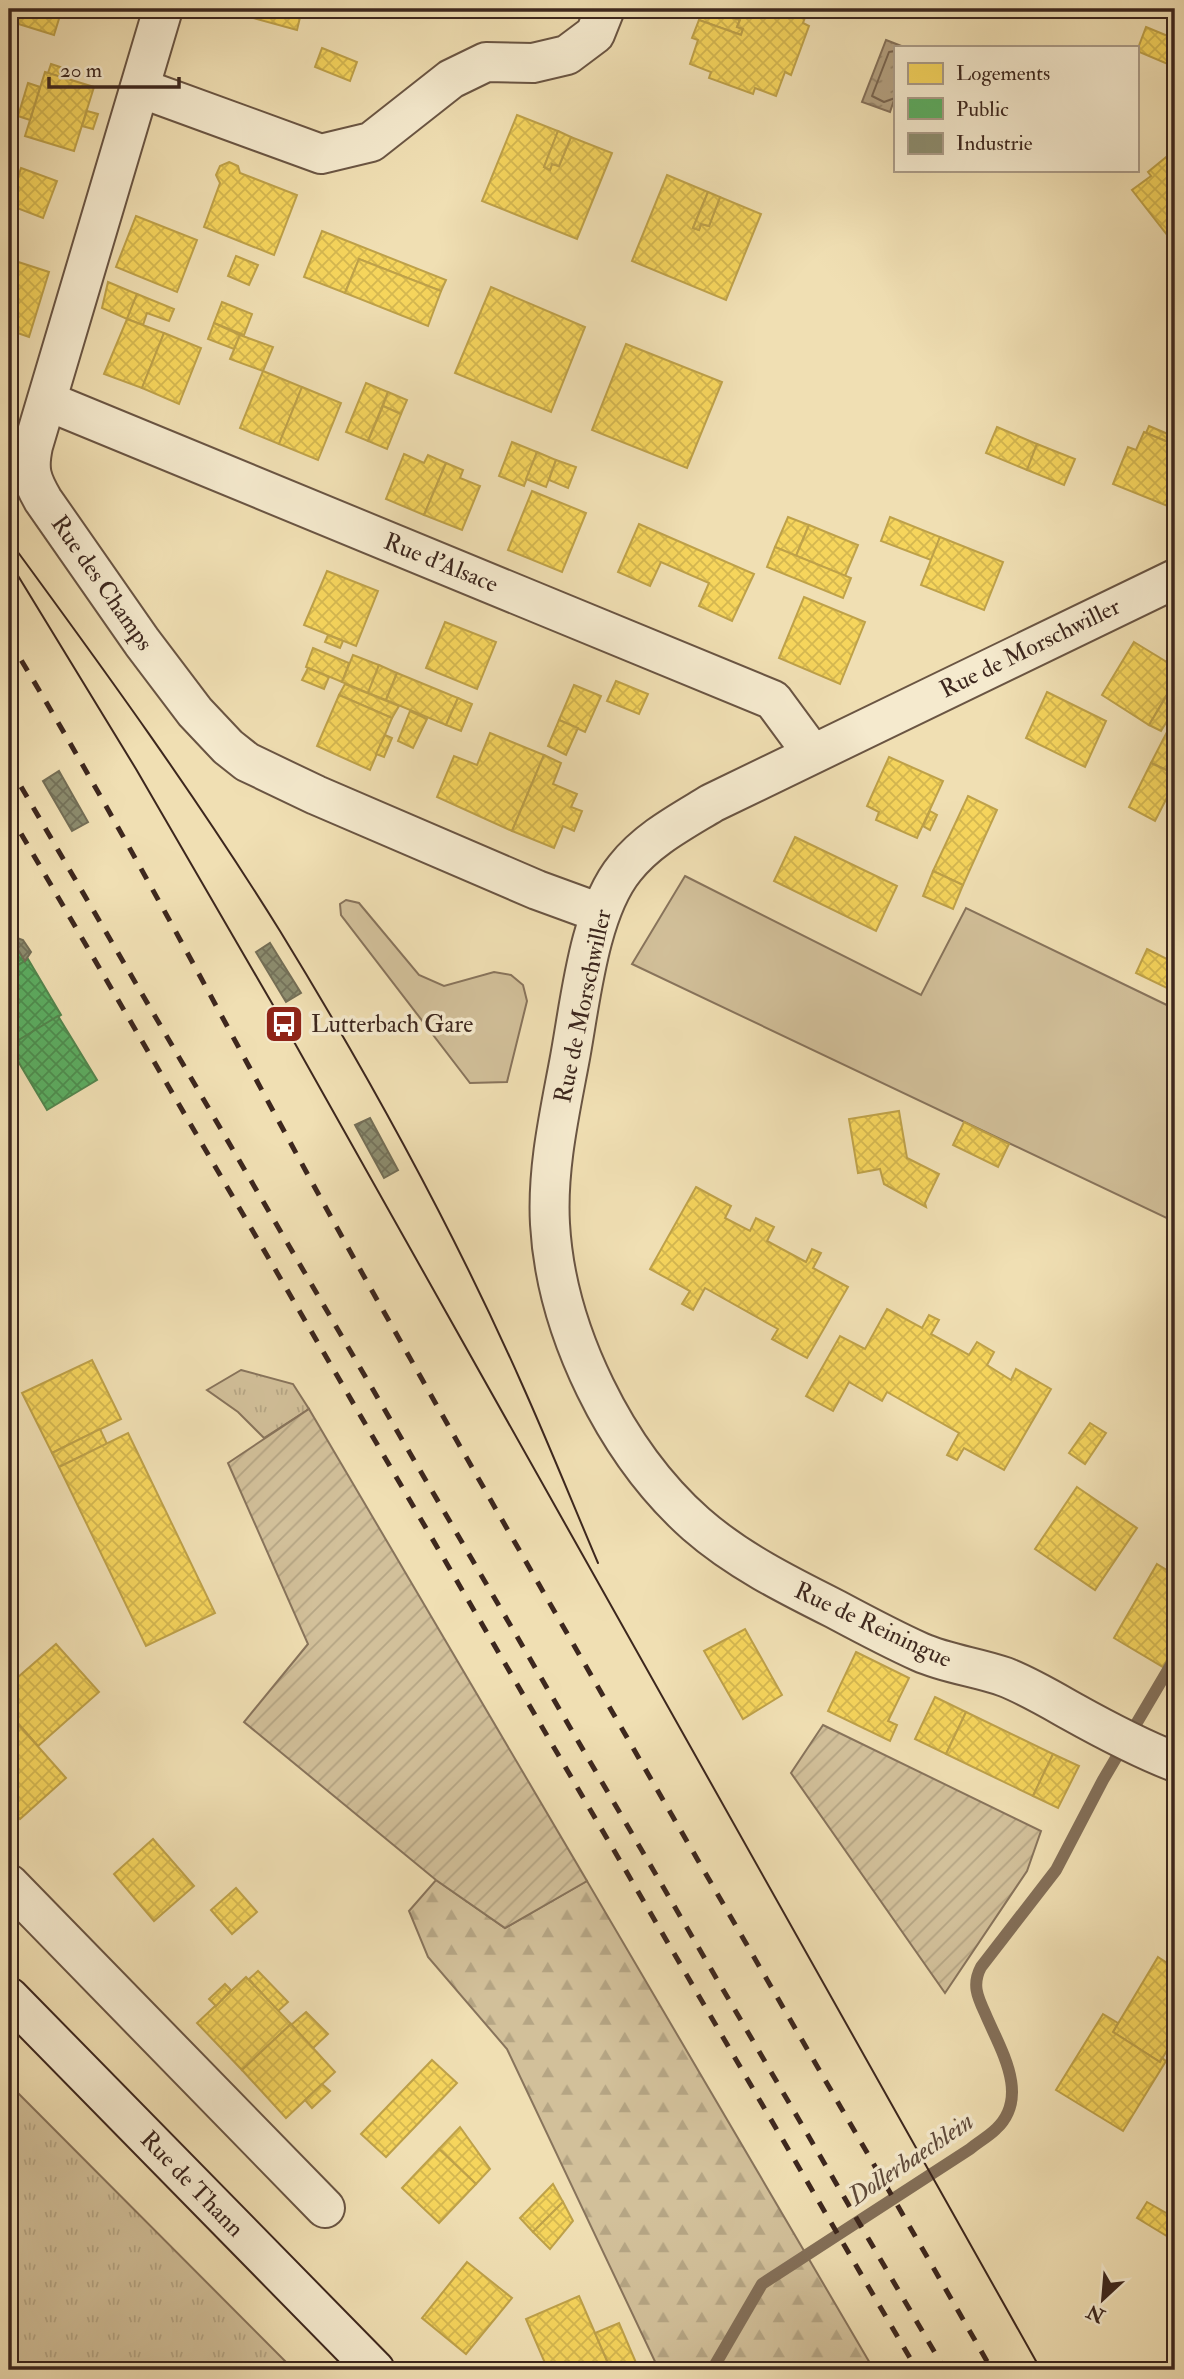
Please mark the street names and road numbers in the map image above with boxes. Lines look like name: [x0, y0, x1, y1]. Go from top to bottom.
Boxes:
street label: Rue des Champs: [44, 509, 160, 657]
street label: Rue d'Alsace: [379, 526, 503, 600]
street label: Rue de Morschwiller: [935, 591, 1125, 705]
street label: Rue de Morschwiller: [547, 906, 619, 1106]
street label: Rue de Reiningue: [789, 1575, 957, 1675]
street label: Rue de Thann: [133, 2124, 251, 2244]

